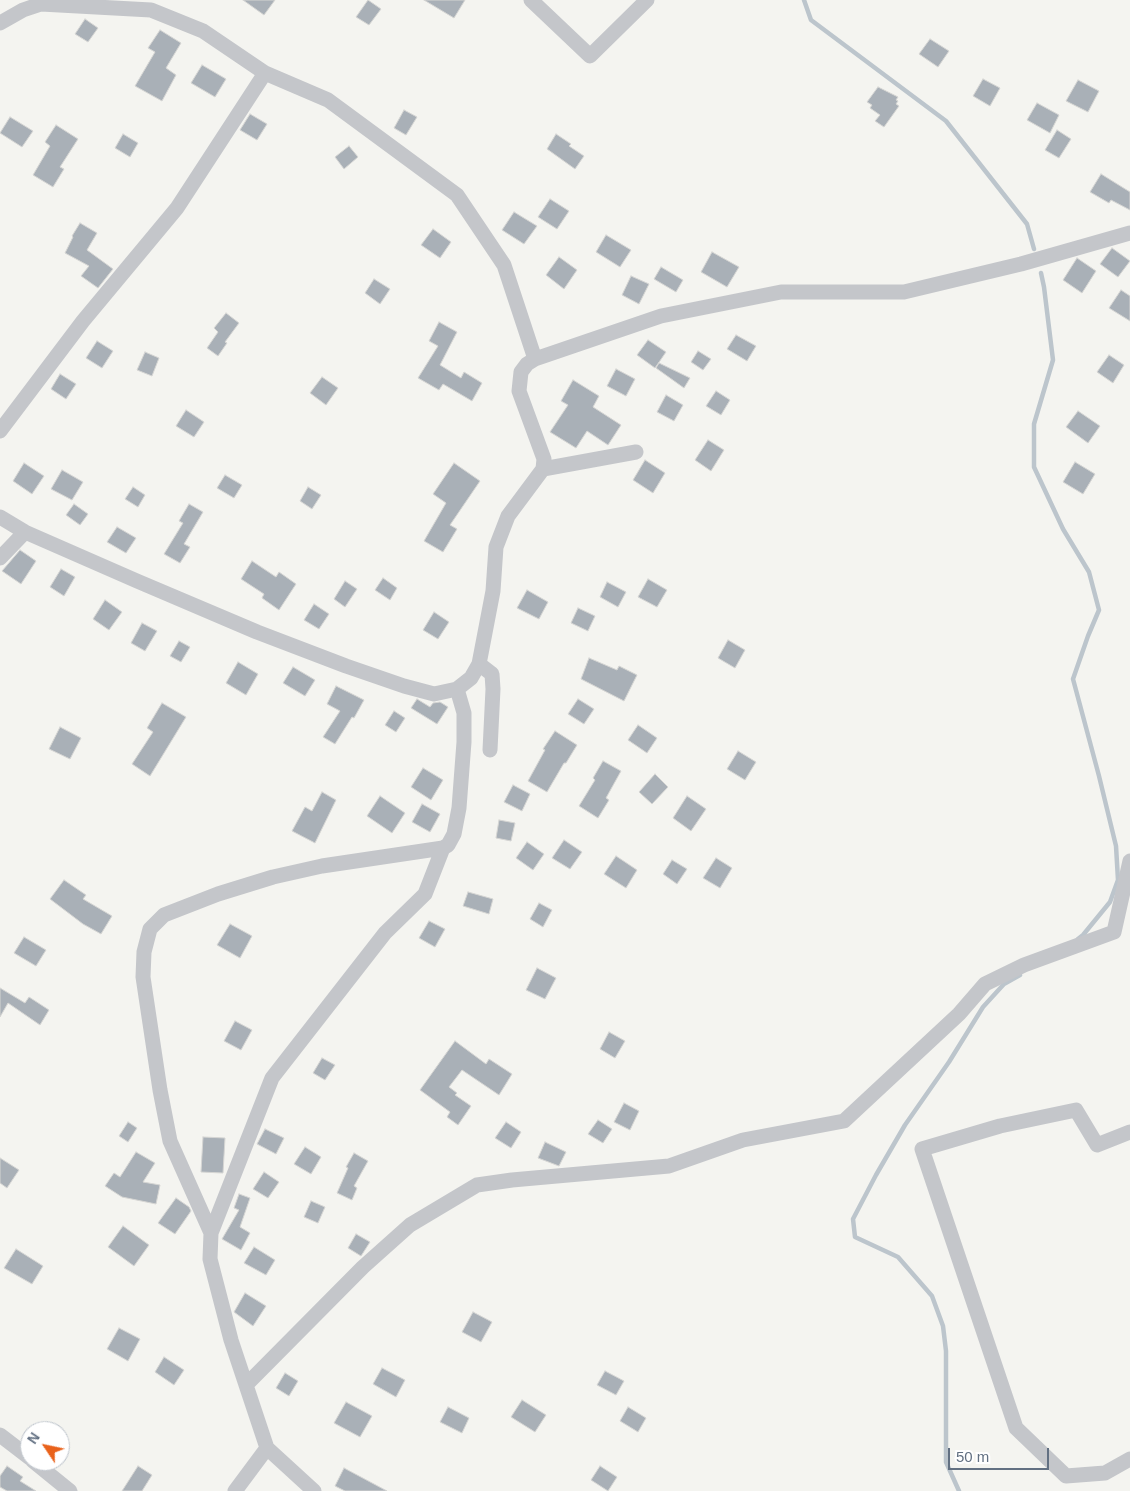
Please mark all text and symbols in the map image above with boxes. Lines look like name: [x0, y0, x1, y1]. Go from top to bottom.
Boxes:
north arrow: [20, 1421, 70, 1471]
text: N: [24, 1430, 43, 1447]
scale bar: [950, 1438, 1051, 1470]
text: 50 m: [956, 1448, 989, 1465]

